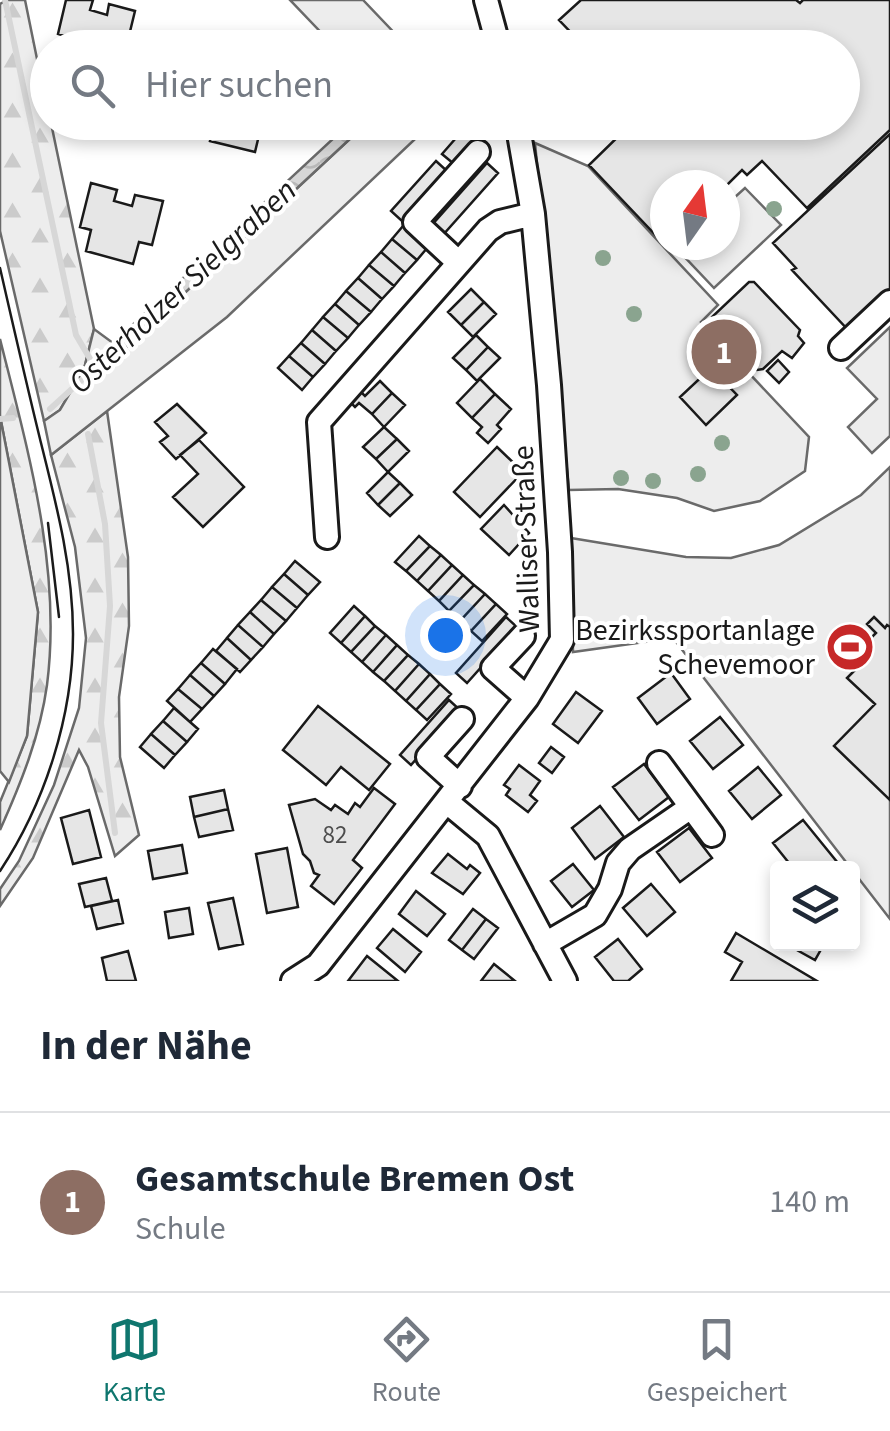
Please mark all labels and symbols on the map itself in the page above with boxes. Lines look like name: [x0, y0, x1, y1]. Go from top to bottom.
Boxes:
water label: Osterholzer Sielgraben: [58, 169, 307, 405]
north arrow: [650, 170, 740, 260]
pin: 1: [692, 314, 756, 390]
street label: Walliser Straße: [502, 445, 551, 633]
place label: Bezirkssportanlage Schevemoor: [575, 609, 816, 686]
your location: [420, 610, 471, 661]
sports icon: Bezirkssportanlage Schevemoor: [824, 621, 876, 673]
house number: 82: [323, 817, 347, 853]

